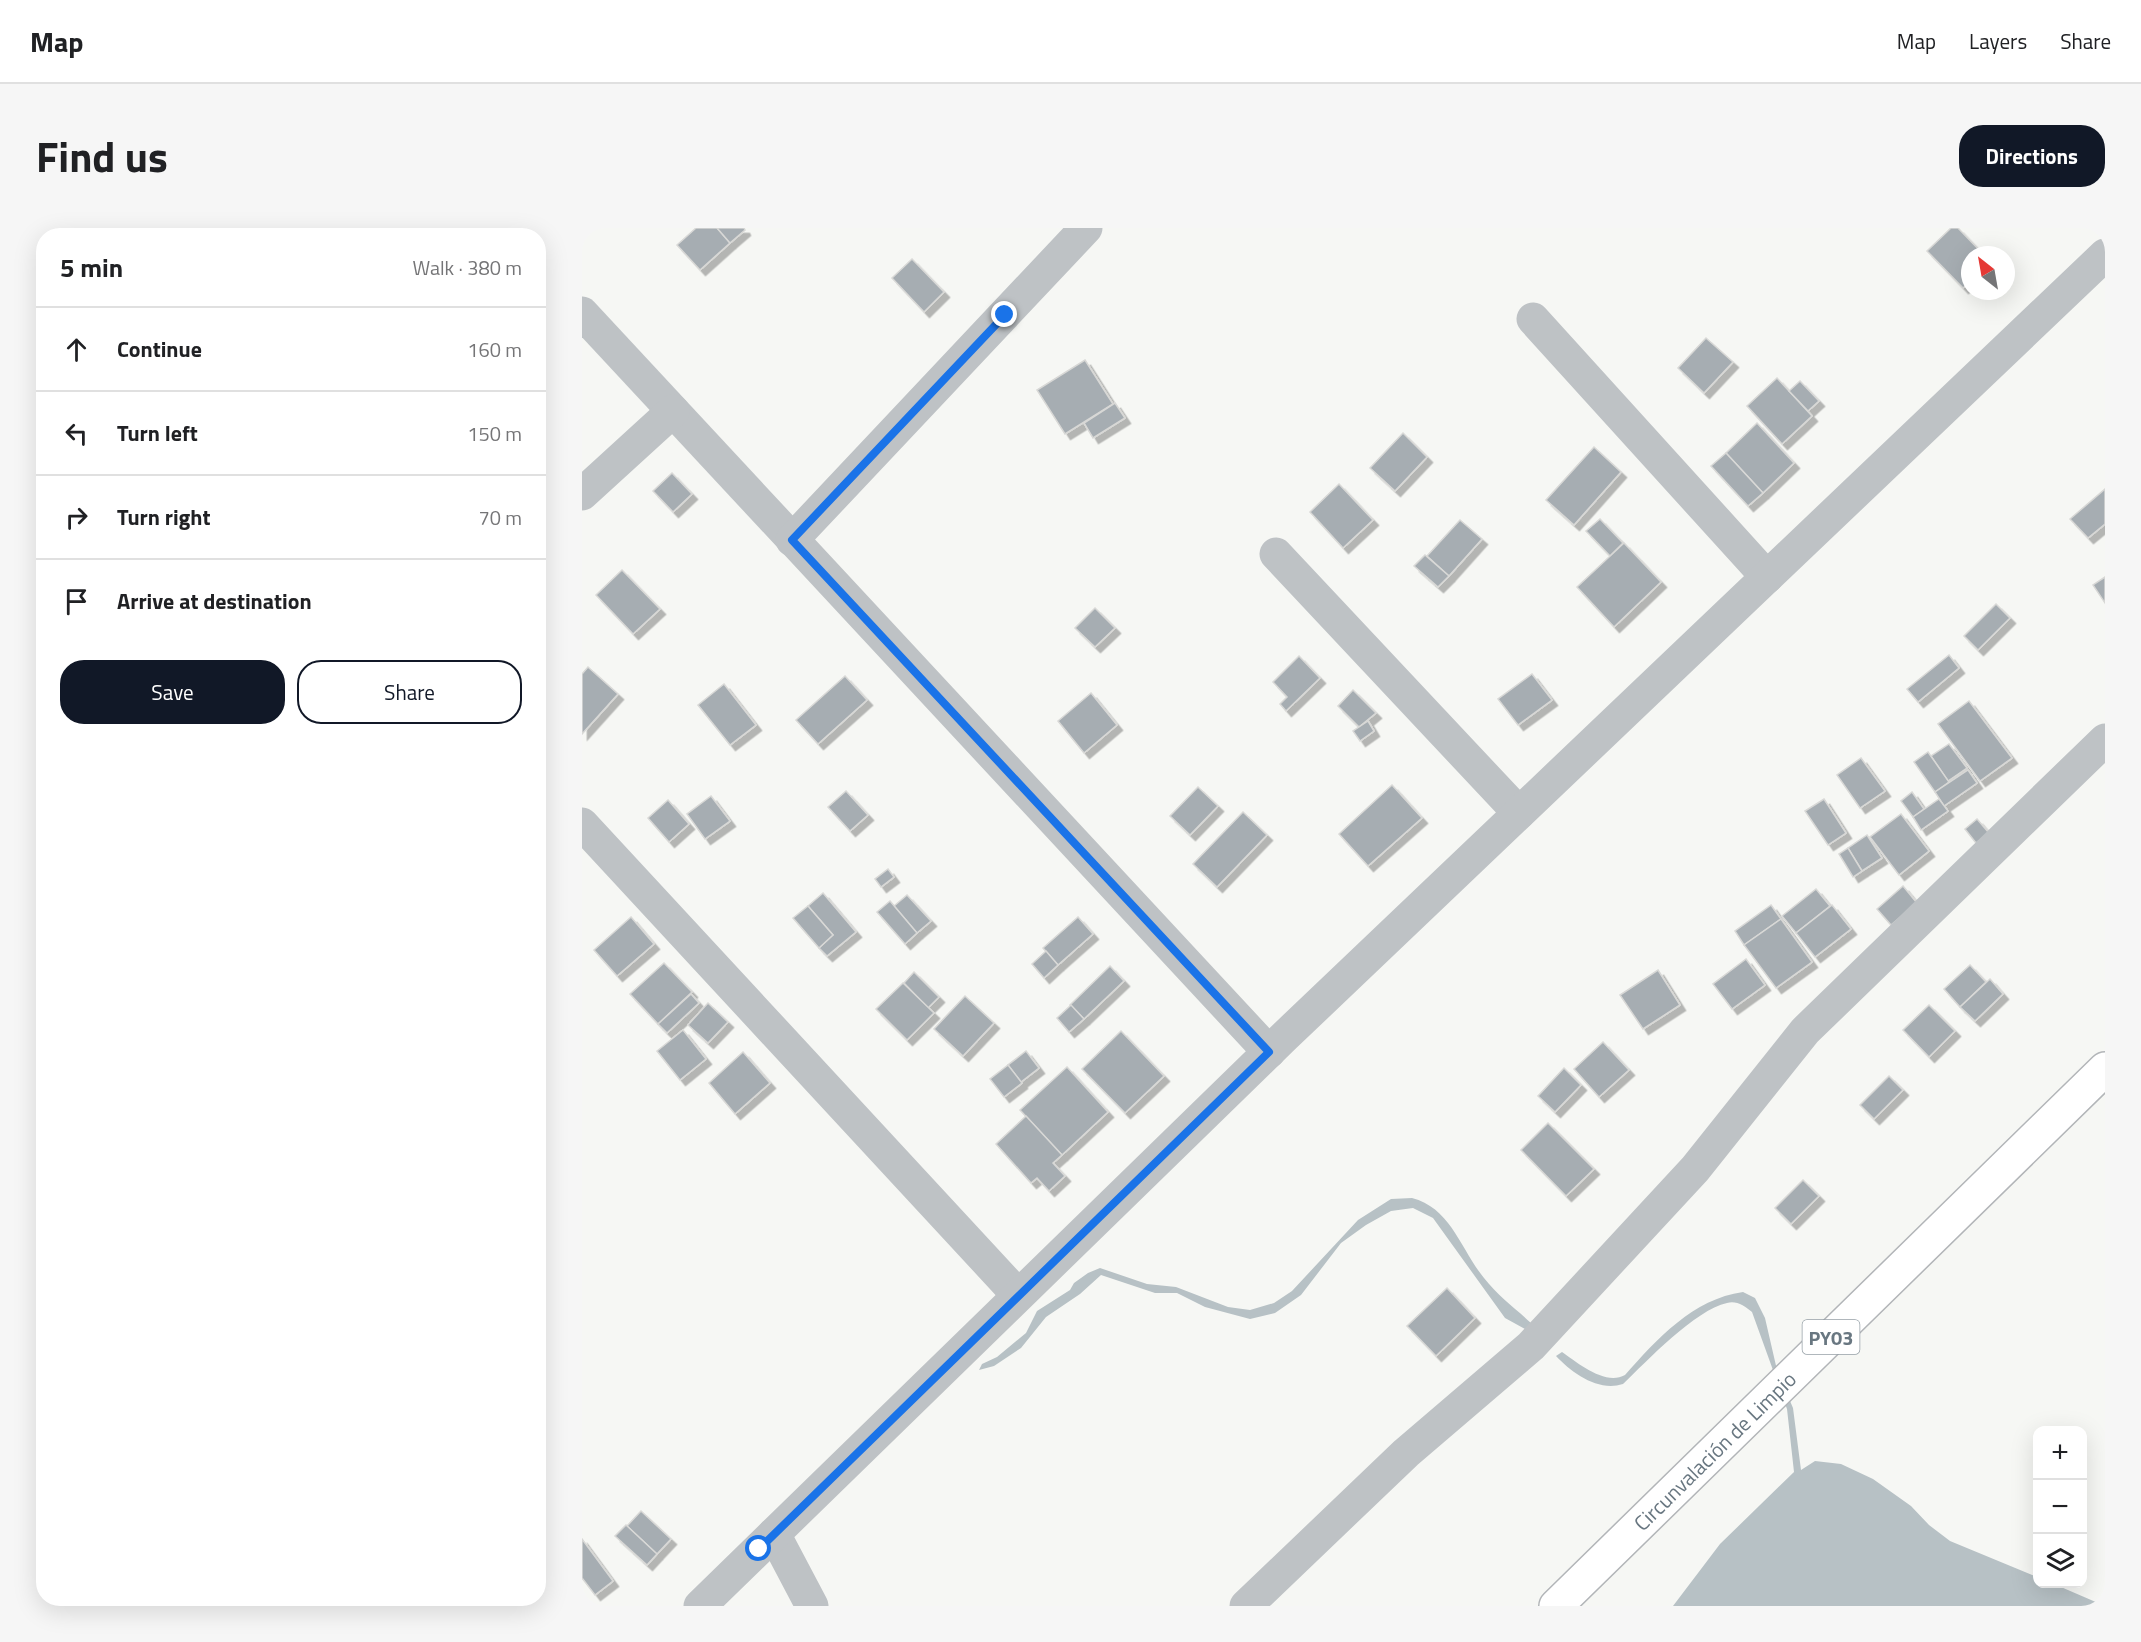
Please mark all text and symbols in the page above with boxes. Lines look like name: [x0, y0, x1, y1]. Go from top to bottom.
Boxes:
text: Map: [30, 20, 84, 63]
text: Map: [1897, 25, 1936, 57]
text: Layers: [1969, 25, 2027, 57]
text: Share: [2060, 25, 2111, 57]
text: Find us: [36, 124, 168, 188]
button: Directions: [1959, 125, 2105, 187]
north arrow: [1961, 246, 2015, 300]
text: 5 min: [60, 248, 123, 287]
text: Walk · 380 m: [413, 252, 522, 283]
route end: [991, 301, 1017, 327]
text: Continue: [117, 332, 202, 366]
icon: ahead: [60, 333, 93, 366]
text: 160 m: [467, 334, 522, 365]
text: Turn left: [117, 416, 198, 450]
icon: left: [60, 417, 93, 450]
text: 150 m: [467, 418, 522, 449]
text: Turn right: [117, 500, 211, 534]
icon: right: [60, 501, 93, 534]
text: 70 m: [478, 502, 522, 533]
text: Arrive at destination: [117, 584, 312, 618]
icon: arrive: [60, 585, 93, 618]
button: Save: [60, 660, 285, 724]
button: Share: [297, 660, 522, 724]
road number: PY03: [1802, 1320, 1860, 1354]
street label: Circunvalación de Limpio: [1626, 1364, 1803, 1538]
map controls: [2033, 1426, 2087, 1588]
button: +: [2033, 1426, 2087, 1480]
button: −: [2033, 1480, 2087, 1534]
button: layers: [2033, 1534, 2087, 1588]
route start: [745, 1535, 771, 1561]

